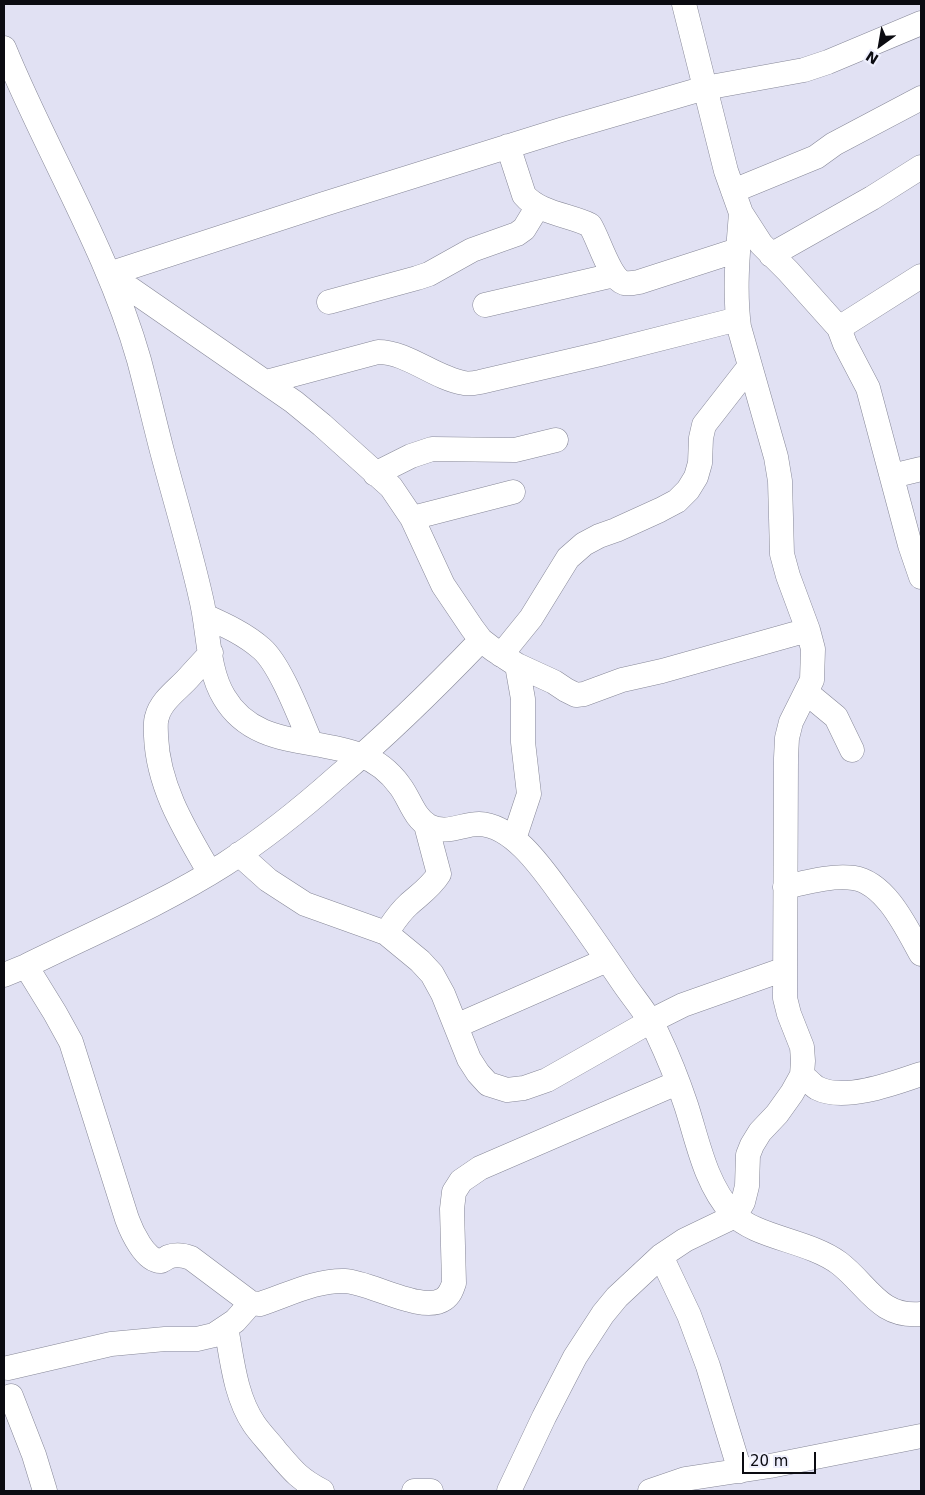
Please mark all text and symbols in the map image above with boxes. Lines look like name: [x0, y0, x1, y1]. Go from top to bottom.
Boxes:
north arrow: [855, 20, 905, 70]
text: N: [863, 48, 881, 68]
scale bar: [745, 1442, 819, 1474]
text: 20 m: [750, 1452, 788, 1470]

